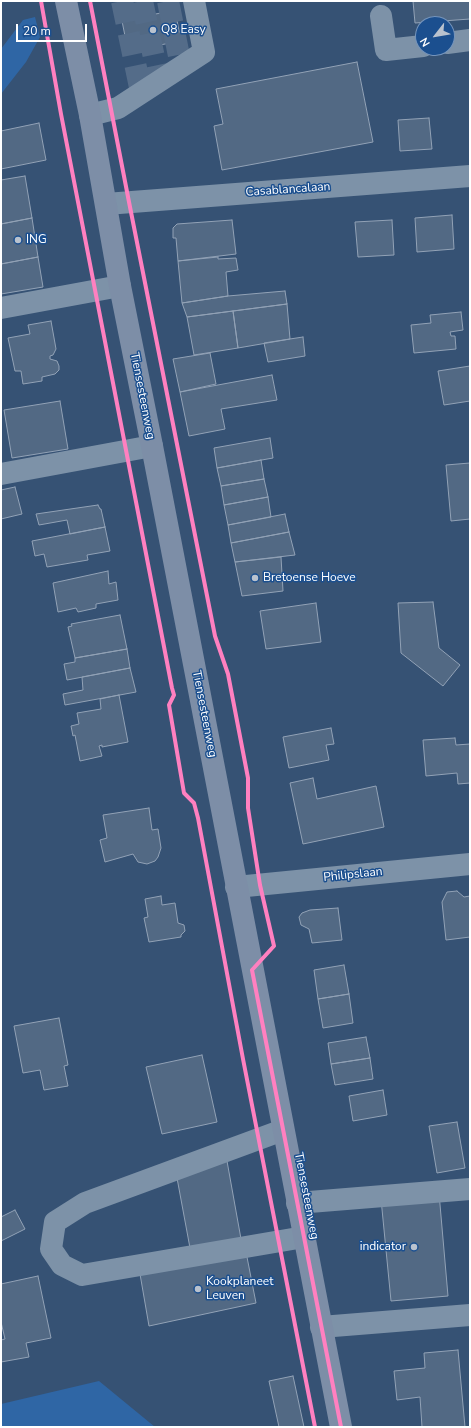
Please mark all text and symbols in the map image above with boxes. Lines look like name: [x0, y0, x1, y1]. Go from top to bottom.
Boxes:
scale bar: [18, 16, 89, 42]
north arrow: [415, 16, 455, 56]
text: 20 m: [23, 23, 51, 39]
place label: Q8 Easy: [161, 23, 206, 37]
marker: Q8 Easy: [148, 25, 158, 35]
text: N: [417, 35, 434, 49]
street label: Casablancalaan: [245, 180, 331, 200]
place label: ING: [26, 233, 47, 247]
marker: ING: [13, 235, 23, 245]
street label: Tiensesteenweg: [127, 351, 157, 441]
place label: Bretoense Hoeve: [263, 571, 356, 585]
marker: Bretoense Hoeve: [250, 573, 260, 583]
street label: Tiensesteenweg: [189, 669, 219, 759]
street label: Philipslaan: [323, 865, 383, 885]
street label: Tiensesteenweg: [291, 1151, 321, 1241]
place label: indicator: [360, 1240, 406, 1254]
marker: indicator: [409, 1242, 419, 1252]
place label: Kookplaneet Leuven: [206, 1275, 273, 1303]
marker: Kookplaneet Leuven: [193, 1284, 203, 1294]

